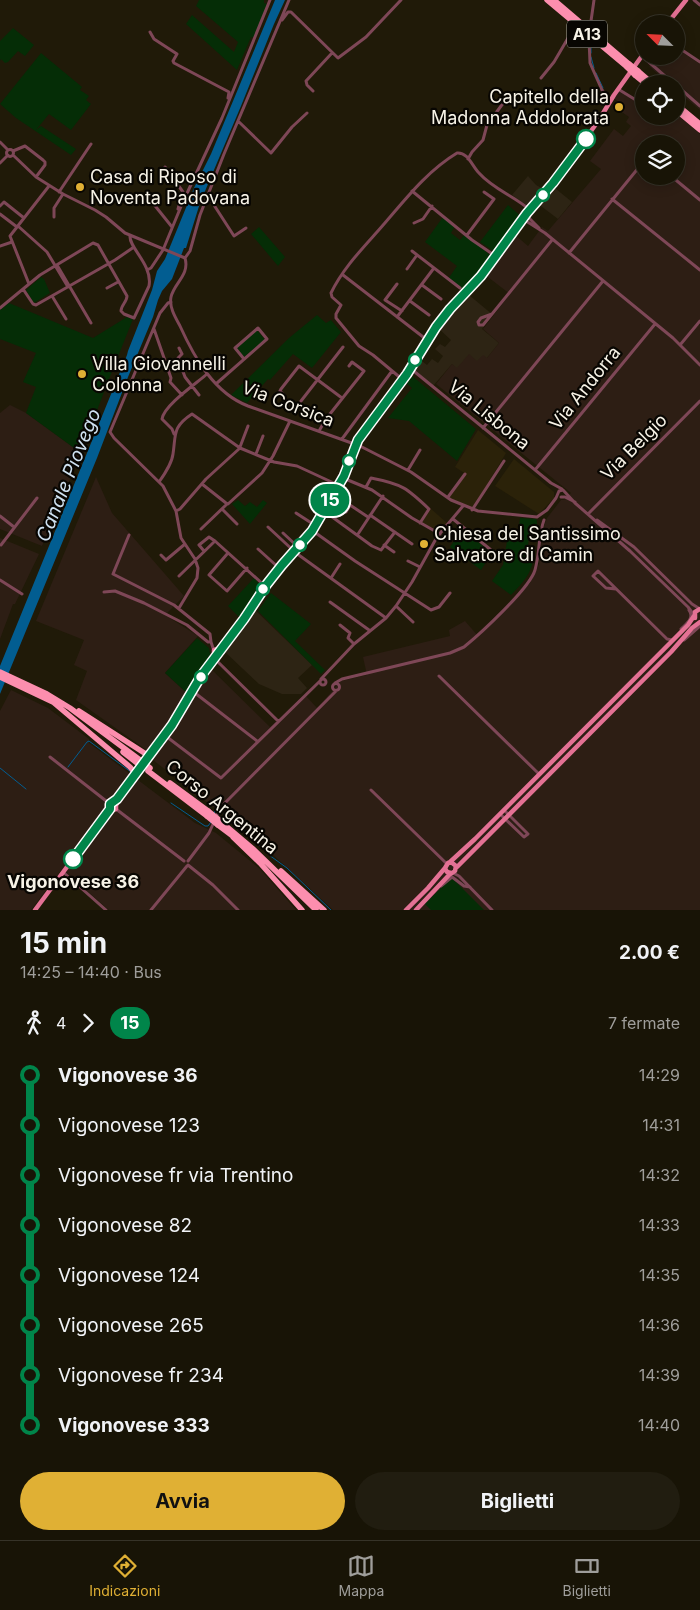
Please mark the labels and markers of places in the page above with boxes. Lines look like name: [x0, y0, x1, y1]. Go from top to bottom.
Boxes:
place label: Capitello della Madonna Addolorata: [431, 86, 609, 128]
marker: Capitello della Madonna Addolorata: [613, 101, 625, 113]
unlabelled marker: [576, 129, 596, 149]
place label: Casa di Riposo di Noventa Padovana: [90, 166, 250, 208]
marker: Casa di Riposo di Noventa Padovana: [74, 181, 86, 193]
unlabelled marker: [536, 188, 550, 202]
place label: Villa Giovannelli Colonna: [92, 353, 226, 395]
unlabelled marker: [408, 353, 422, 367]
marker: Villa Giovannelli Colonna: [76, 368, 88, 380]
unlabelled marker: [342, 454, 356, 468]
place label: Chiesa del Santissimo Salvatore di Camin: [434, 523, 621, 565]
unlabelled marker: [293, 538, 307, 552]
marker: Chiesa del Santissimo Salvatore di Camin: [418, 538, 430, 550]
unlabelled marker: [256, 582, 270, 596]
unlabelled marker: [194, 670, 208, 684]
marker: Vigonovese 36: [63, 849, 83, 869]
place label: Vigonovese 36: [7, 871, 139, 892]

